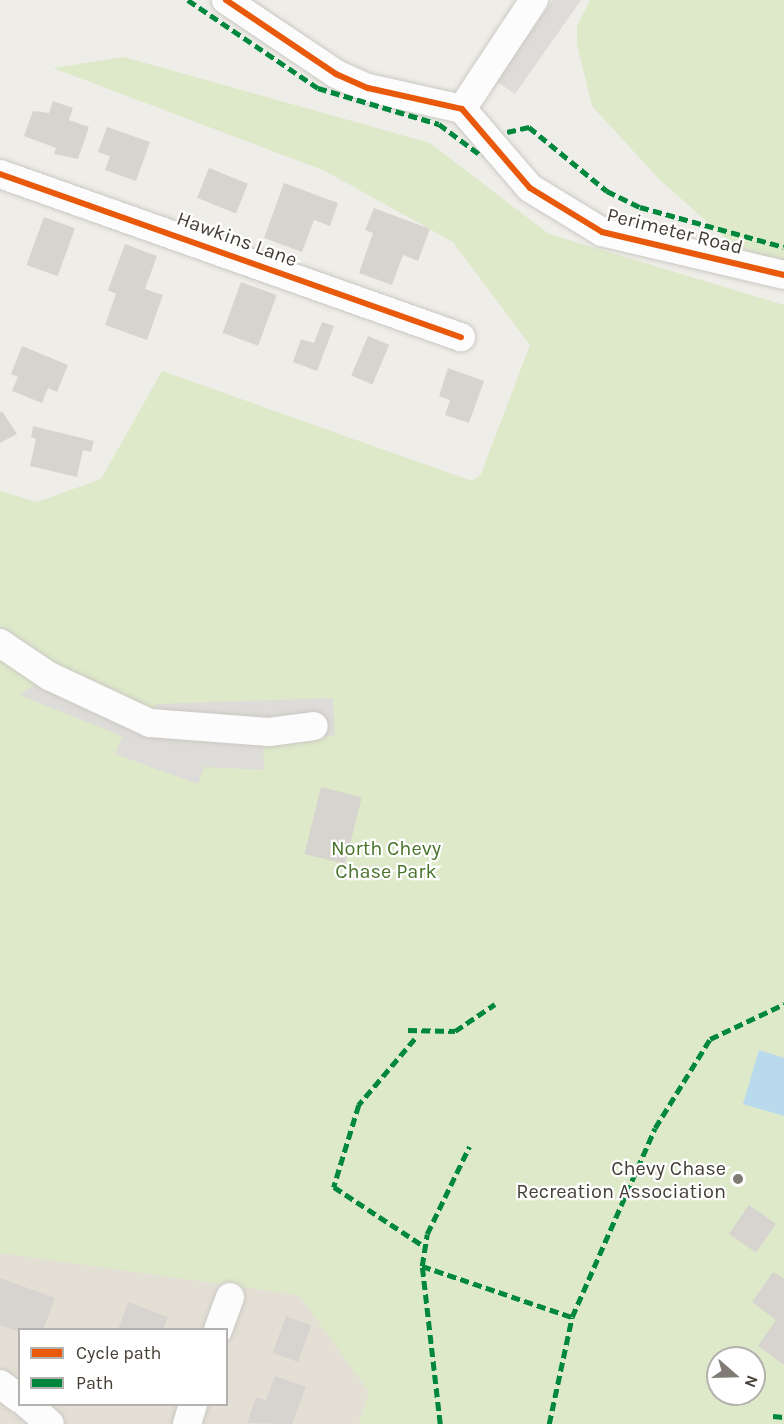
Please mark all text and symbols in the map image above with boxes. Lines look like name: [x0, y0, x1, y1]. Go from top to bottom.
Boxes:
street label: Perimeter Road: [605, 203, 745, 259]
street label: Hawkins Lane: [174, 206, 300, 272]
park label: North Chevy Chase Park: [331, 837, 441, 884]
place label: Chevy Chase Recreation Association: [516, 1156, 726, 1203]
marker: Chevy Chase Recreation Association: [731, 1172, 745, 1186]
legend: [18, 1328, 228, 1406]
text: Cycle path: [76, 1342, 161, 1364]
north arrow: [706, 1346, 766, 1406]
text: Path: [76, 1372, 114, 1394]
text: N: [741, 1373, 762, 1390]

